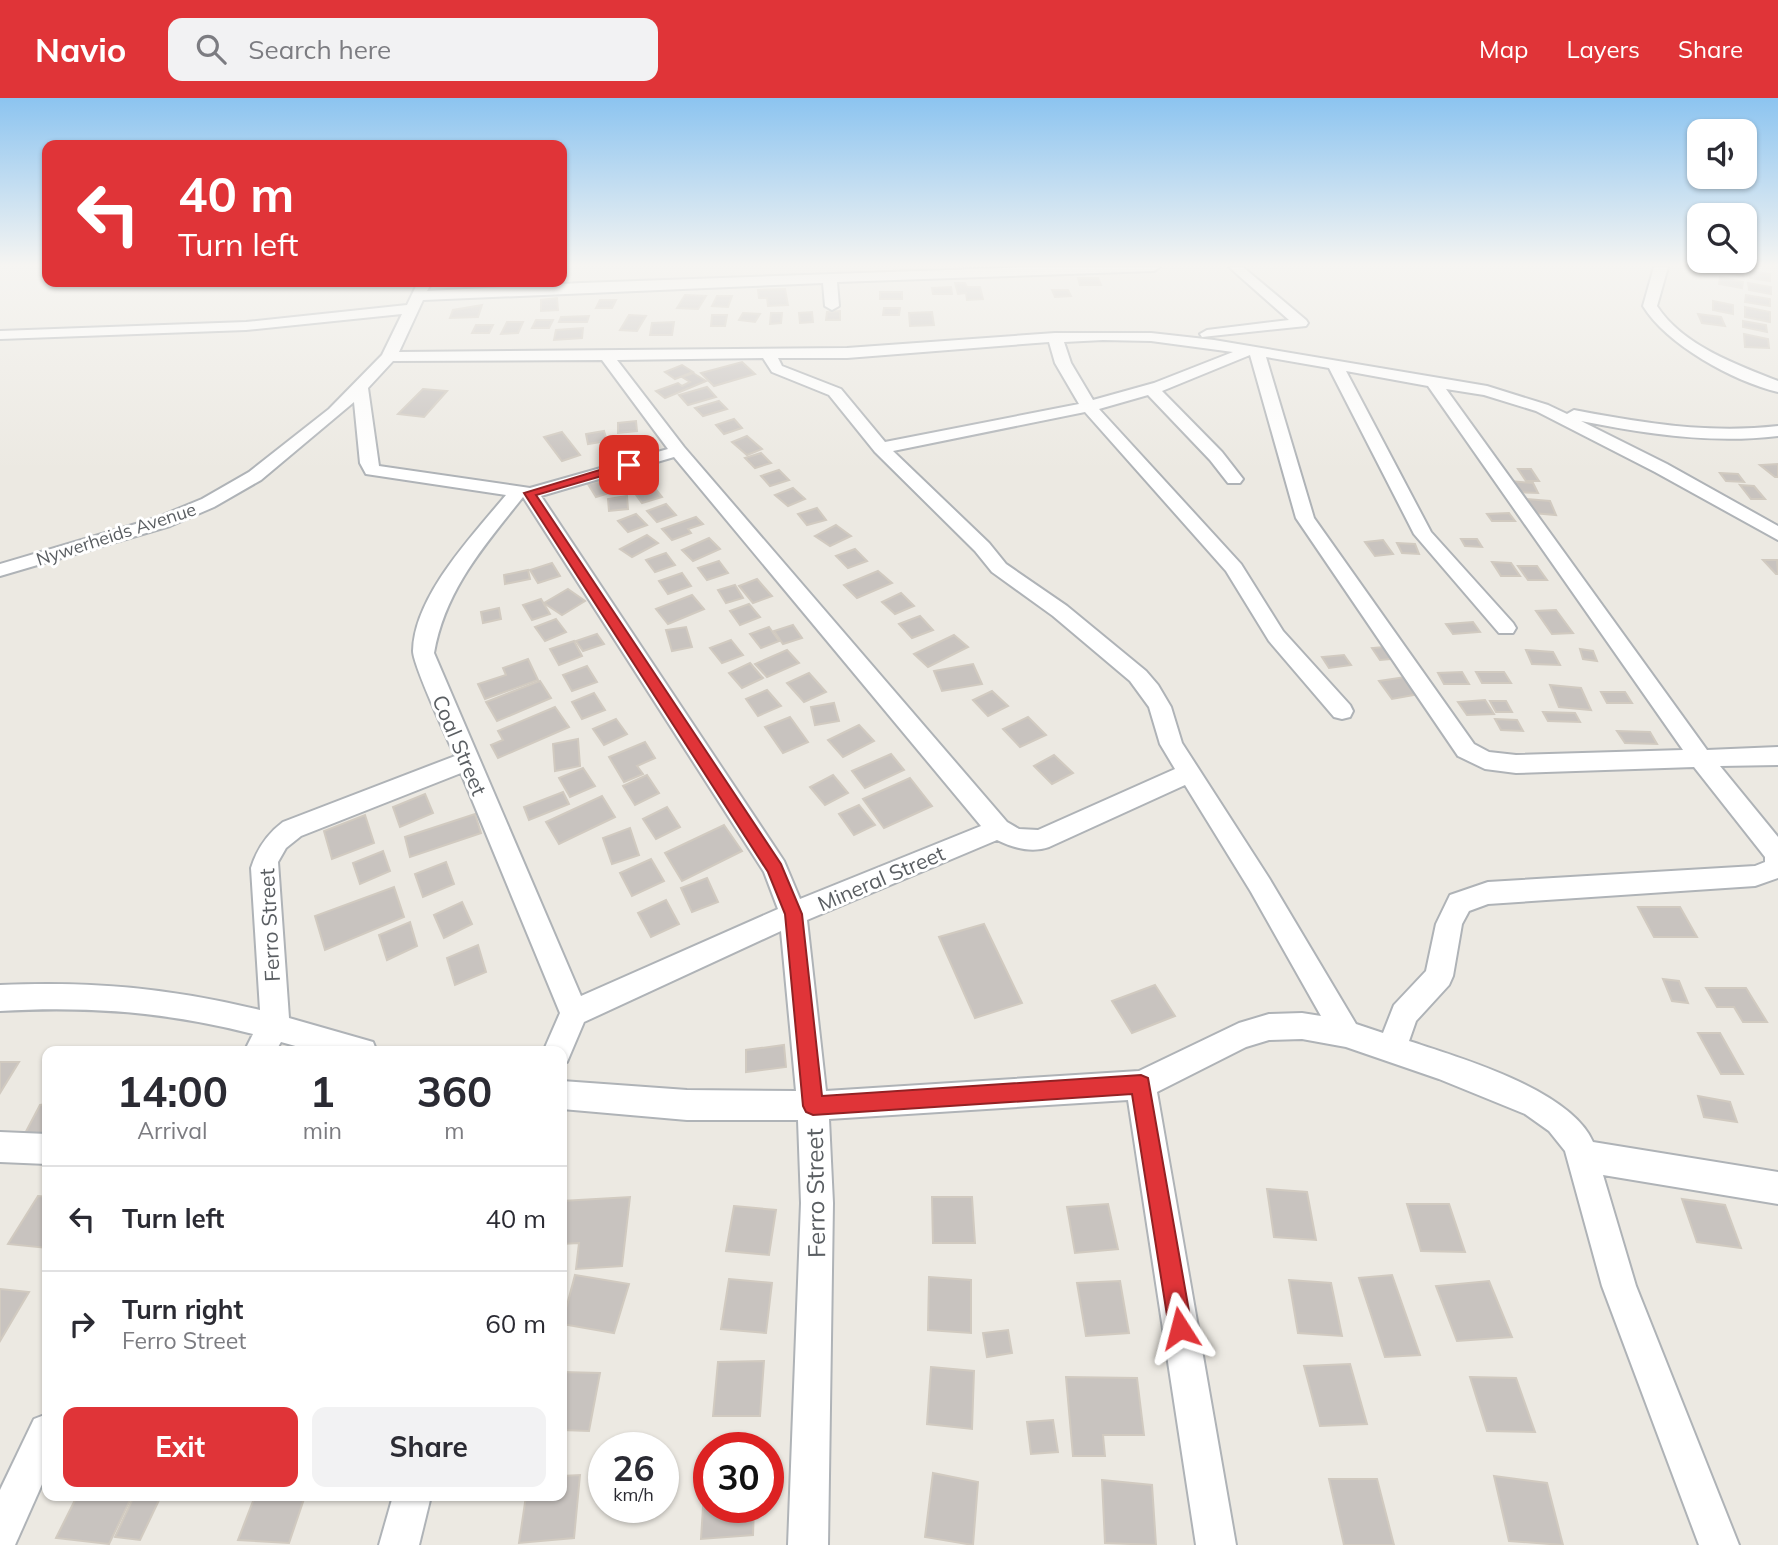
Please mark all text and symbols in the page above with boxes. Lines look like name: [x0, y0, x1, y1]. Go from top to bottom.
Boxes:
search box: [168, 18, 658, 81]
text: Navio: [35, 29, 126, 70]
icon: search: [192, 30, 230, 68]
text: Search here: [248, 33, 391, 66]
text: Map: [1479, 34, 1528, 64]
text: Layers: [1566, 34, 1640, 64]
text: Share: [1678, 34, 1743, 64]
map controls: [1687, 119, 1757, 273]
button: sound: [1687, 119, 1757, 189]
text: 40 m: [178, 163, 294, 224]
icon: left: [63, 168, 154, 259]
button: search: [1687, 203, 1757, 273]
text: Turn left: [178, 224, 298, 264]
pin: [599, 435, 659, 495]
icon: arrive: [610, 446, 648, 484]
street label: Nywerheids Avenue: [33, 497, 199, 571]
street label: Coal Street: [427, 691, 493, 799]
street label: Mineral Street: [814, 840, 948, 916]
street label: Ferro Street: [253, 868, 285, 982]
text: 14:00: [117, 1065, 228, 1118]
text: 1: [310, 1065, 335, 1118]
text: 360: [417, 1065, 492, 1118]
text: Arrival: [137, 1116, 208, 1145]
text: min: [303, 1116, 342, 1145]
text: m: [444, 1116, 465, 1145]
street label: Ferro Street: [799, 1128, 831, 1258]
icon: left: [63, 1200, 101, 1238]
text: Turn left: [122, 1202, 224, 1235]
text: 40 m: [485, 1202, 546, 1235]
position arrow: [1143, 1291, 1217, 1365]
text: Turn right: [122, 1293, 243, 1326]
icon: right: [63, 1305, 101, 1343]
text: 60 m: [485, 1307, 546, 1340]
text: Ferro Street: [122, 1326, 246, 1355]
button: Exit: [63, 1407, 298, 1487]
button: Share: [312, 1407, 546, 1487]
speed limit sign: 30: [693, 1432, 784, 1523]
text: 26: [612, 1446, 655, 1490]
text: km/h: [613, 1483, 654, 1506]

